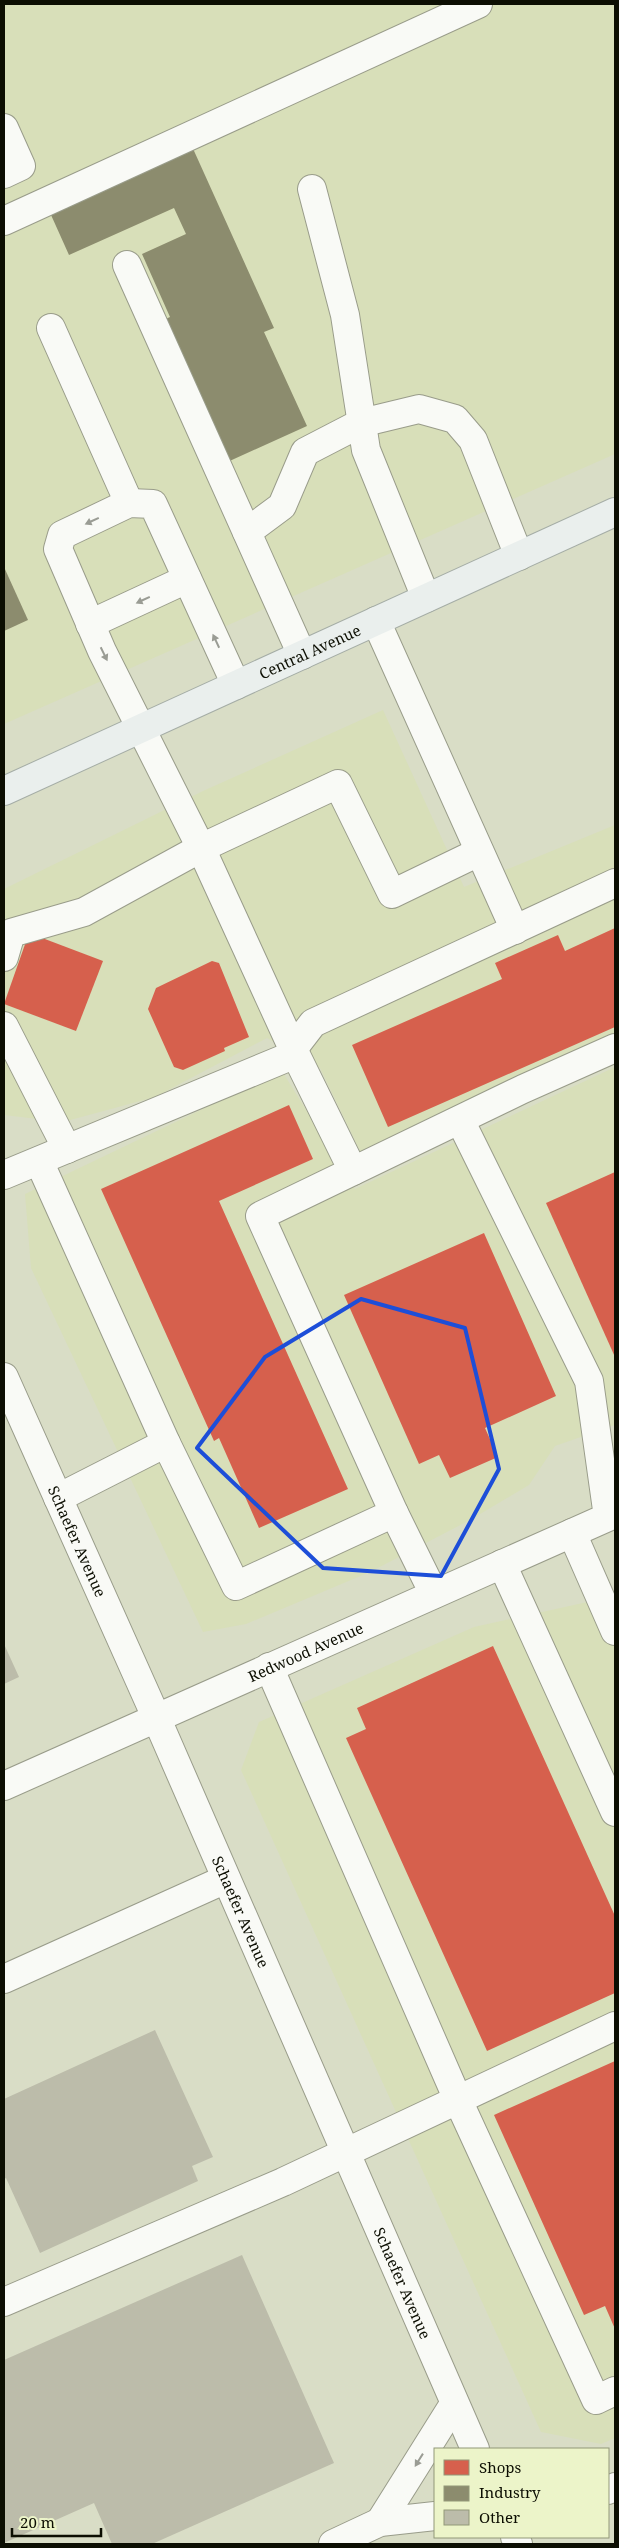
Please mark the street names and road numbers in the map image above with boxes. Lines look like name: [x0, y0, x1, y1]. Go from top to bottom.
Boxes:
street label: Central Avenue: [256, 620, 364, 683]
street label: Schaefer Avenue: [44, 1483, 111, 1600]
street label: Redwood Avenue: [245, 1617, 366, 1686]
street label: Schaefer Avenue: [208, 1853, 274, 1971]
street label: Schaefer Avenue: [370, 2224, 436, 2342]

